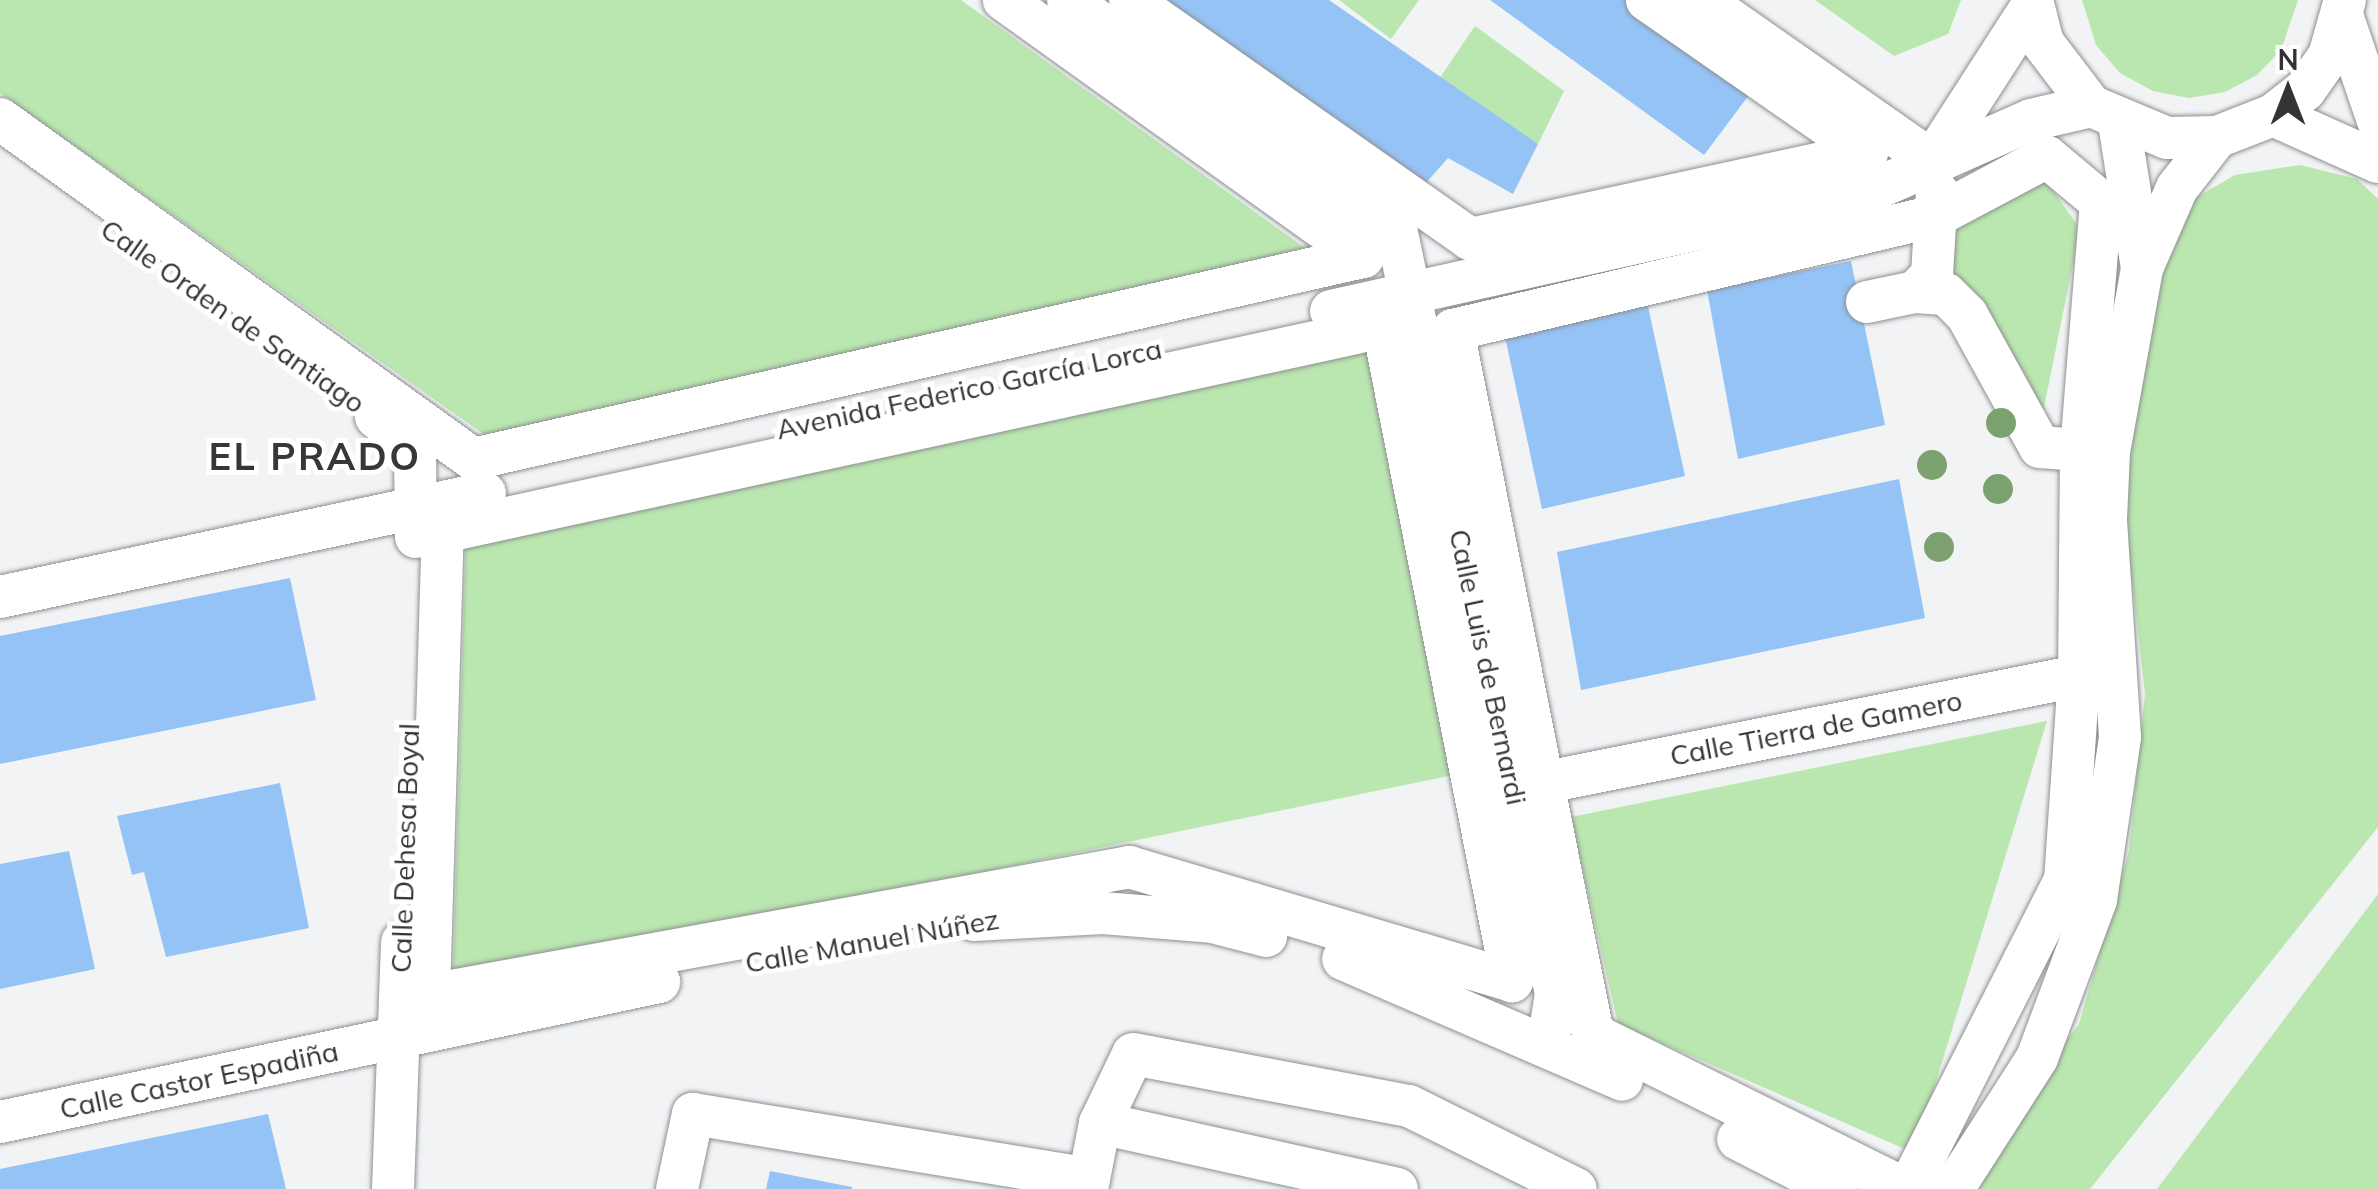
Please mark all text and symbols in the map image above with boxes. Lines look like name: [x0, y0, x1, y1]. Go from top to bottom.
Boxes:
north arrow: [2238, 40, 2338, 140]
text: N: [2277, 42, 2299, 77]
street label: Calle Orden de Santiago: [94, 212, 372, 420]
street label: Avenida Federico García Lorca: [773, 332, 1165, 446]
district label: EL PRADO: [208, 434, 422, 480]
street label: Calle Luis de Bernardi: [1442, 526, 1534, 808]
street label: Calle Tierra de Gamero: [1667, 683, 1965, 773]
street label: Calle Dehesa Boyal: [384, 722, 426, 974]
street label: Calle Manuel Núñez: [742, 902, 1002, 980]
street label: Calle Castor Espadiña: [57, 1034, 341, 1126]

